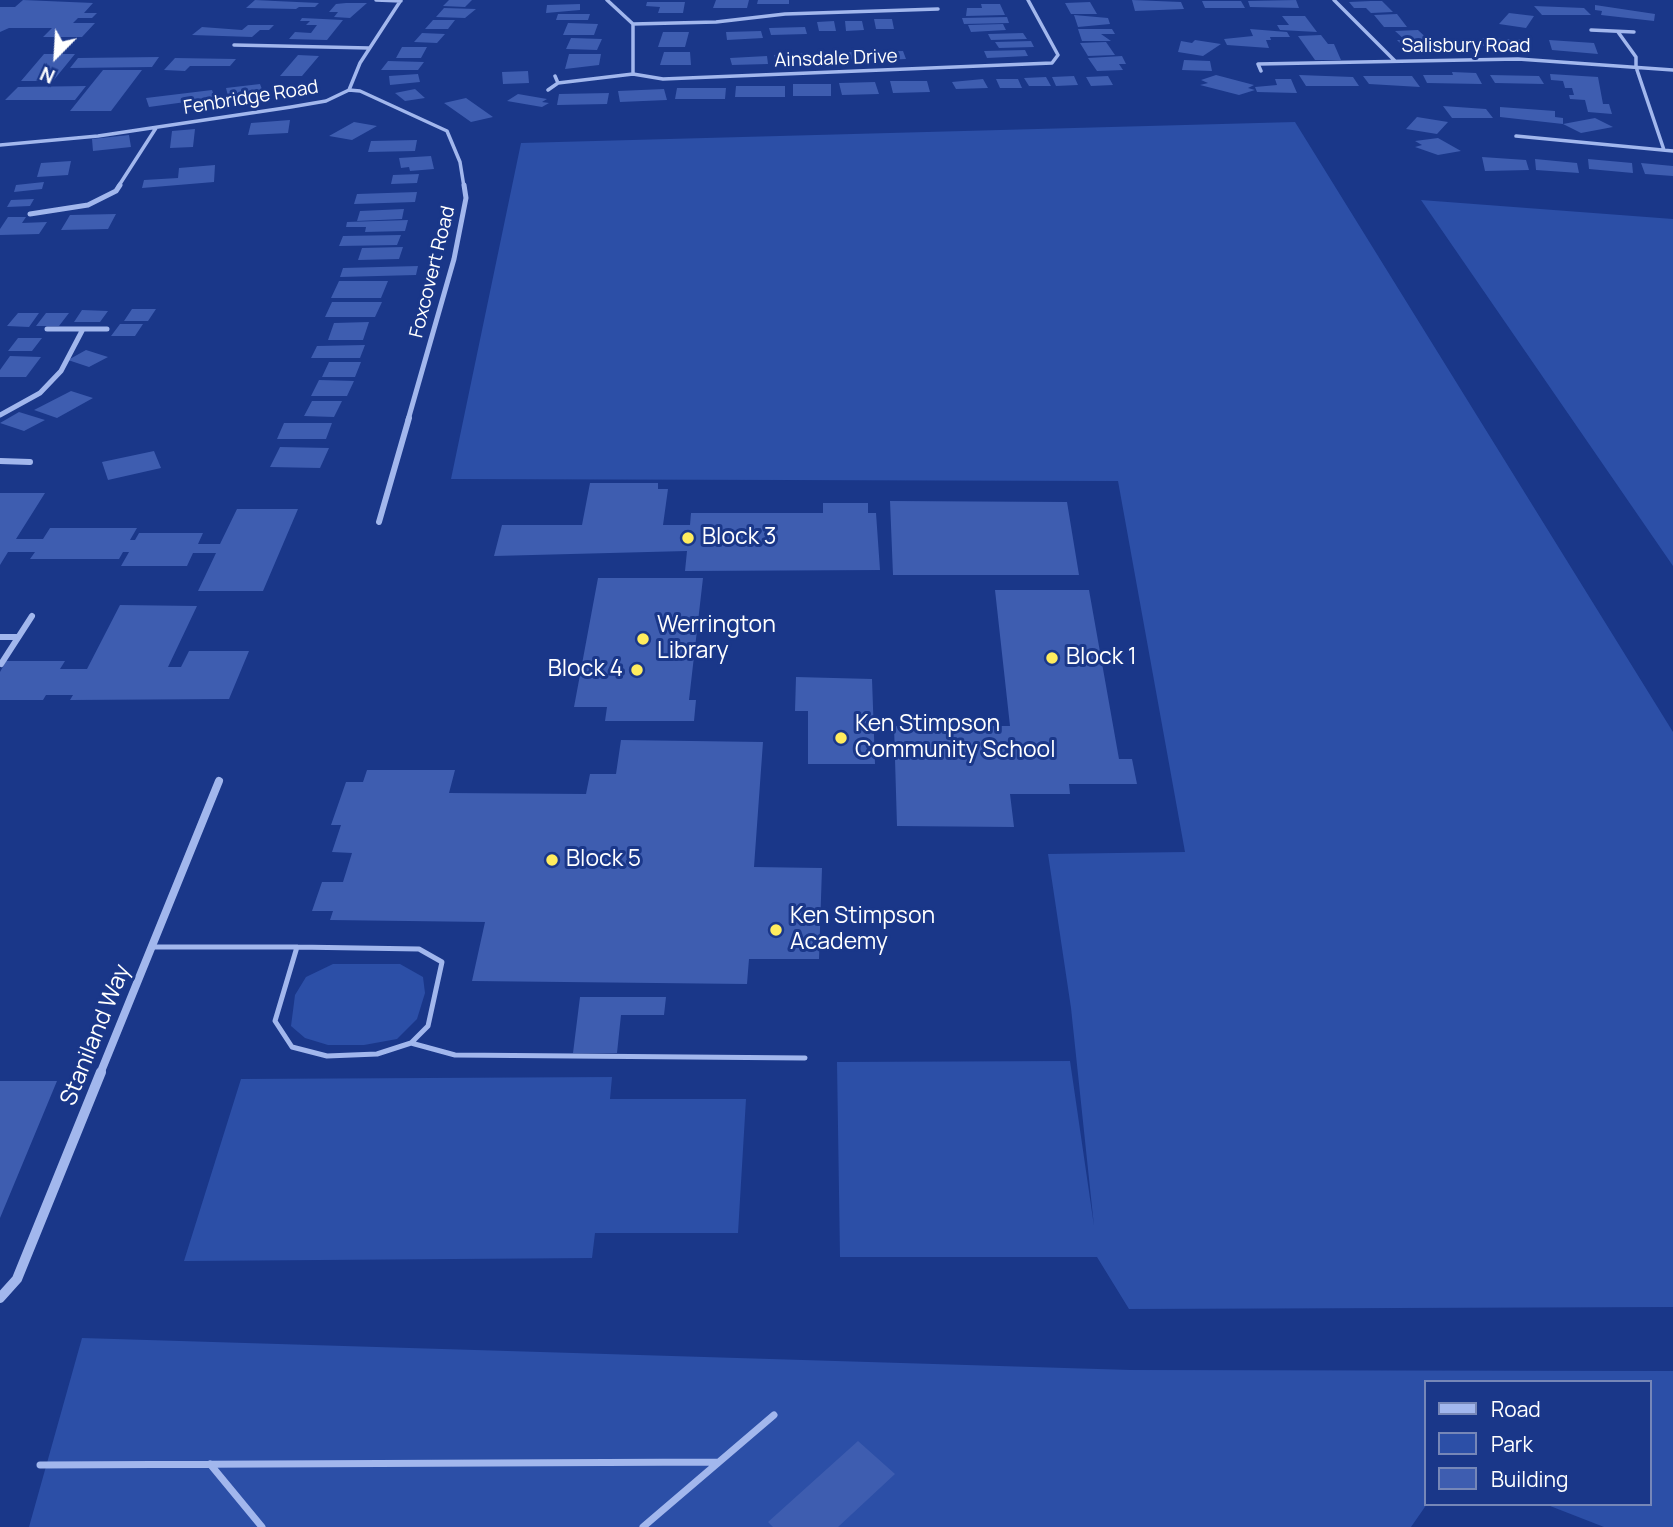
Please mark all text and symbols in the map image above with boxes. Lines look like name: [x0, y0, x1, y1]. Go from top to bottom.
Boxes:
north arrow: [21, 21, 91, 91]
street label: Salisbury Road: [1401, 36, 1531, 58]
street label: Ainsdale Drive: [774, 45, 898, 73]
text: N: [36, 61, 59, 90]
street label: Fenbridge Road: [182, 76, 320, 120]
street label: Foxcovert Road: [406, 204, 460, 340]
place label: Block 3: [702, 524, 777, 552]
marker: Block 3: [680, 530, 696, 546]
place label: Werrington Library: [657, 612, 776, 666]
marker: Werrington Library: [635, 631, 651, 647]
place label: Block 1: [1066, 644, 1137, 672]
marker: Block 1: [1044, 650, 1060, 666]
place label: Block 4: [548, 656, 623, 684]
marker: Block 4: [629, 662, 645, 678]
place label: Ken Stimpson Community School: [855, 711, 1056, 765]
marker: Ken Stimpson Community School: [833, 730, 849, 746]
place label: Block 5: [566, 846, 641, 874]
marker: Block 5: [544, 852, 560, 868]
place label: Ken Stimpson Academy: [790, 903, 935, 957]
marker: Ken Stimpson Academy: [768, 922, 784, 938]
street label: Staniland Way: [55, 960, 137, 1110]
legend: [1424, 1380, 1652, 1506]
text: Road: [1491, 1395, 1541, 1423]
text: Park: [1491, 1430, 1533, 1458]
text: Building: [1491, 1465, 1568, 1493]

